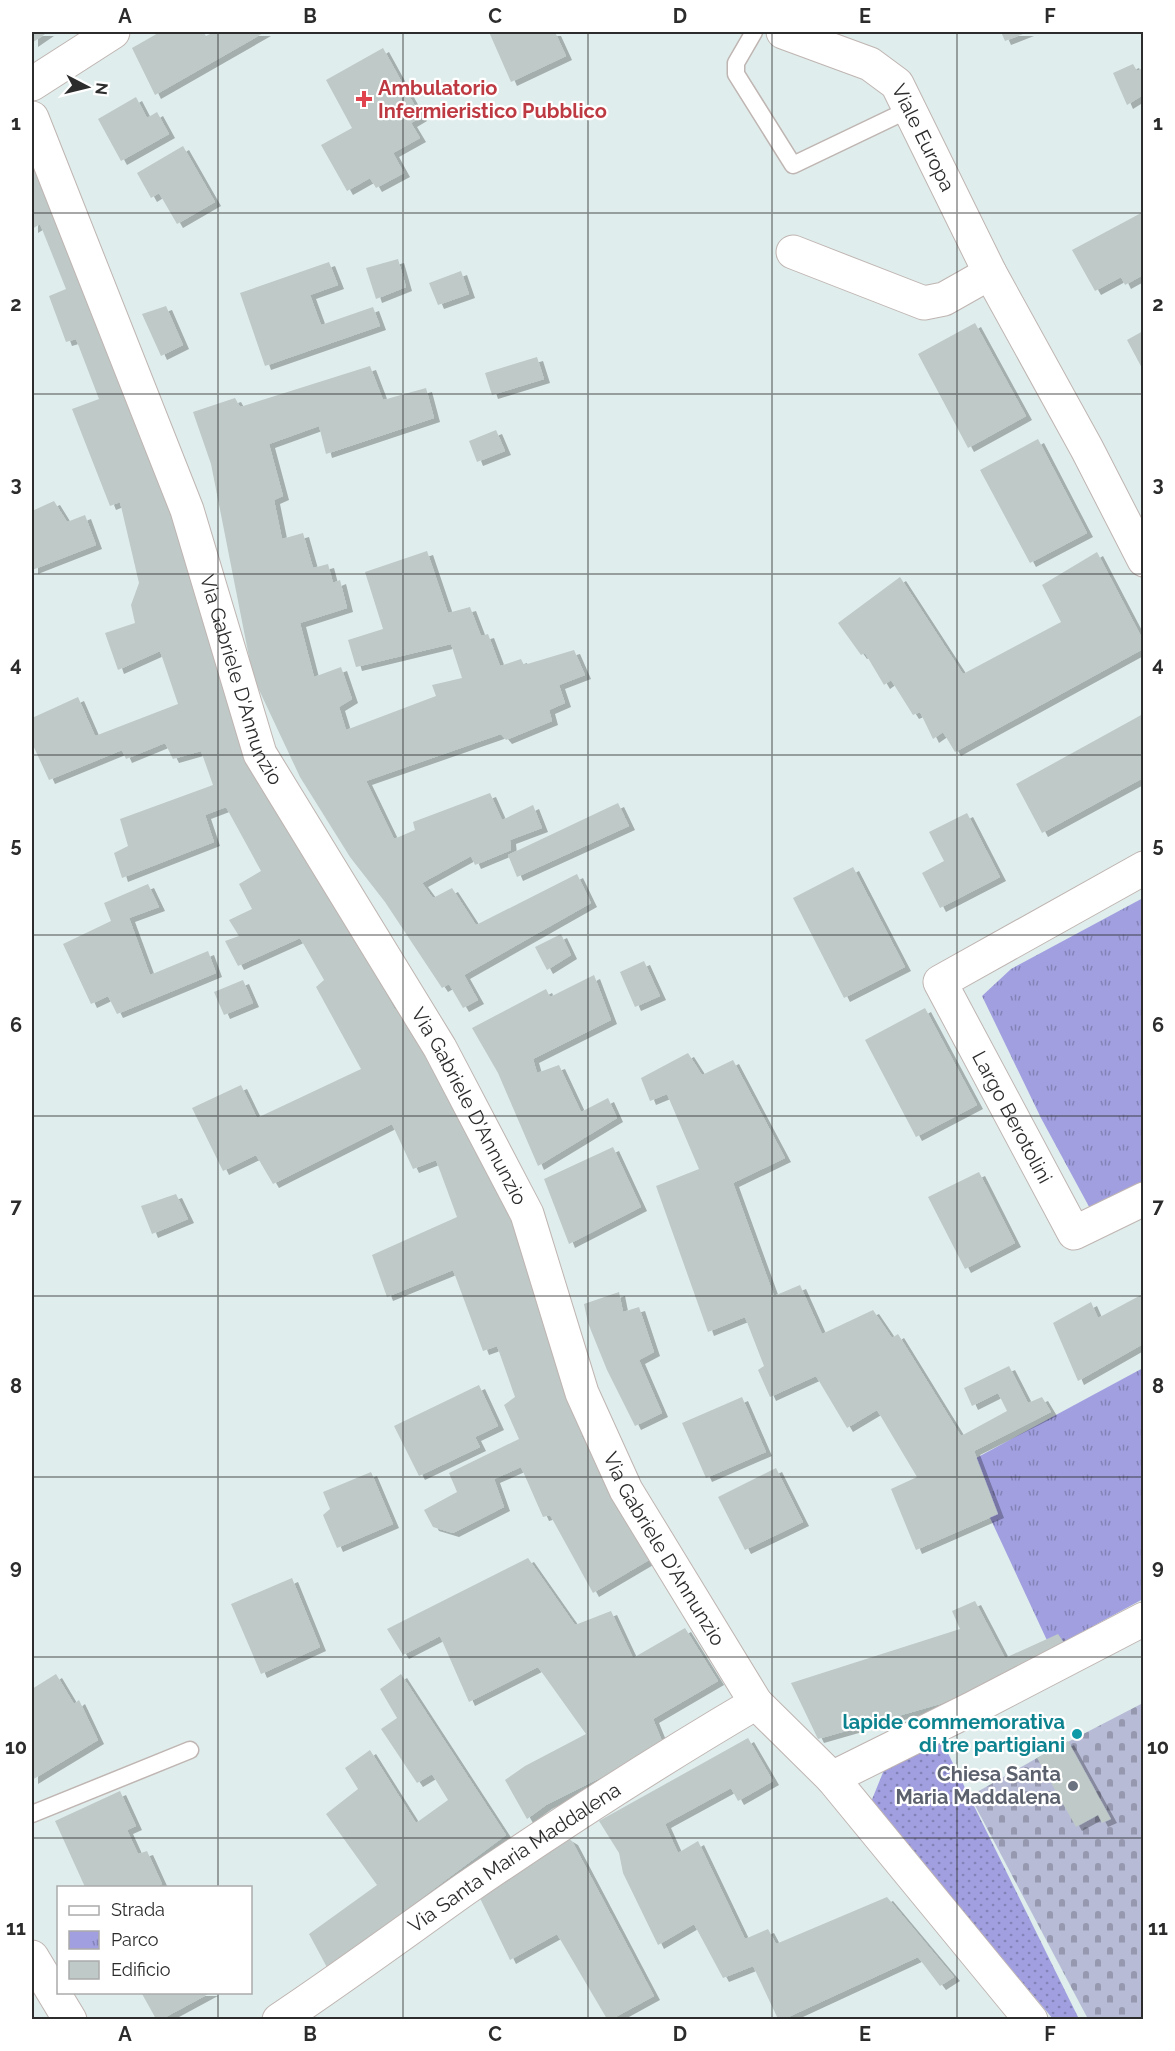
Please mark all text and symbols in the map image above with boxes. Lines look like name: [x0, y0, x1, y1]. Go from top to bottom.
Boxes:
text: A: [118, 4, 132, 28]
text: B: [303, 4, 317, 28]
text: C: [488, 4, 502, 28]
text: D: [673, 4, 687, 28]
text: E: [859, 4, 871, 28]
text: F: [1044, 4, 1056, 28]
north arrow: [57, 57, 117, 117]
place label: Ambulatorio Infermieristico Pubblico: [378, 76, 607, 123]
street label: Viale Europa: [887, 80, 960, 195]
text: N: [91, 82, 112, 96]
marker: Ambulatorio Infermieristico Pubblico: [355, 90, 373, 108]
text: 1: [11, 111, 21, 135]
text: 1: [1153, 111, 1163, 135]
text: 2: [10, 292, 22, 316]
text: 2: [1152, 292, 1164, 316]
text: 3: [10, 472, 22, 496]
text: 3: [1152, 472, 1164, 496]
street label: Via Gabriele D'Annunzio: [195, 572, 288, 789]
text: 4: [10, 652, 22, 676]
text: 4: [1152, 652, 1164, 676]
text: 5: [10, 833, 22, 857]
text: 5: [1152, 833, 1164, 857]
street label: Via Gabriele D'Annunzio: [406, 1003, 532, 1209]
text: 6: [10, 1013, 22, 1037]
text: 6: [1152, 1013, 1164, 1037]
street label: Largo Berotolini: [967, 1047, 1057, 1188]
text: 7: [10, 1194, 22, 1218]
text: 7: [1152, 1194, 1164, 1218]
text: 8: [10, 1374, 22, 1398]
text: 8: [1152, 1374, 1164, 1398]
street label: Via Gabriele D'Annunzio: [598, 1448, 730, 1650]
text: 9: [10, 1555, 22, 1579]
text: 9: [1152, 1555, 1164, 1579]
place label: lapide commemorativa di tre partigiani: [842, 1710, 1065, 1757]
marker: lapide commemorativa di tre partigiani: [1070, 1727, 1084, 1741]
text: 10: [5, 1735, 27, 1759]
text: 10: [1147, 1735, 1169, 1759]
place label: Chiesa Santa Maria Maddalena: [895, 1762, 1061, 1809]
street label: Via Santa Maria Maddalena: [403, 1777, 625, 1938]
marker: Chiesa Santa Maria Maddalena: [1066, 1779, 1080, 1793]
legend: [57, 1886, 252, 1994]
text: Strada: [111, 1899, 165, 1920]
text: 11: [6, 1916, 26, 1940]
text: 11: [1148, 1916, 1168, 1940]
text: Parco: [111, 1929, 159, 1950]
text: Edificio: [111, 1959, 171, 1980]
text: A: [118, 2022, 132, 2046]
text: B: [303, 2022, 317, 2046]
text: C: [488, 2022, 502, 2046]
text: D: [673, 2022, 687, 2046]
text: E: [859, 2022, 871, 2046]
text: F: [1044, 2022, 1056, 2046]

